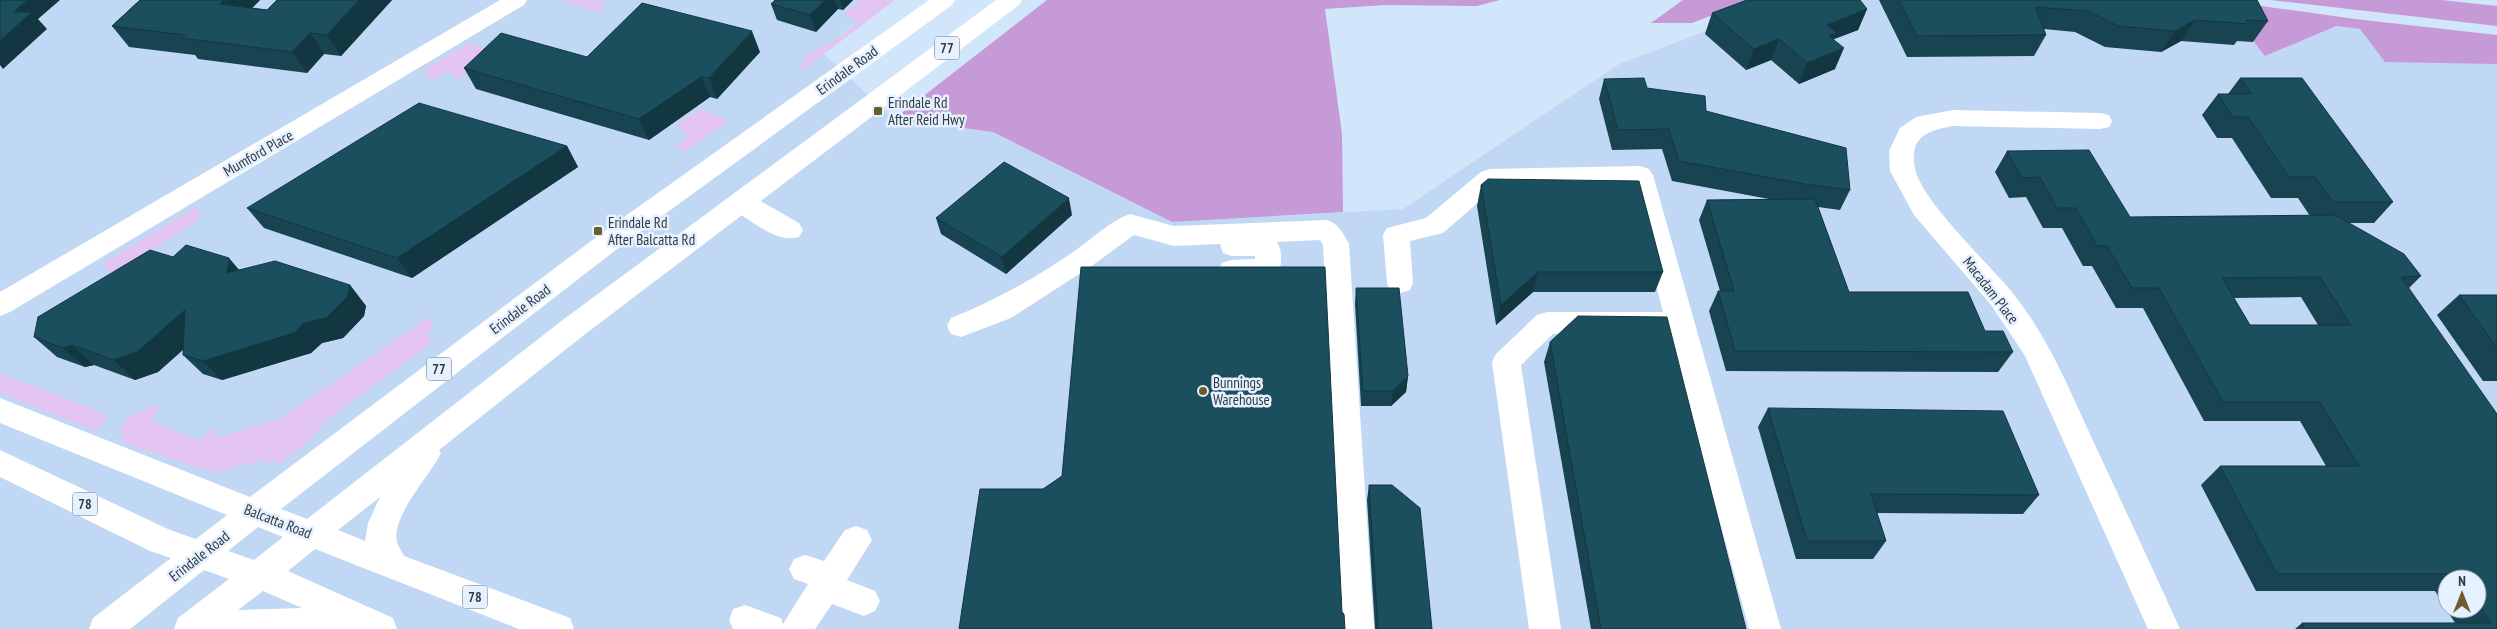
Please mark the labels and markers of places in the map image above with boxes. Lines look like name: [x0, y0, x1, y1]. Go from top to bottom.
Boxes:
place label: Erindale Rd After Reid Hwy: [888, 93, 965, 129]
marker: Erindale Rd After Reid Hwy: [872, 105, 884, 117]
place label: Erindale Rd After Balcatta Rd: [608, 213, 695, 249]
marker: Erindale Rd After Balcatta Rd: [592, 225, 604, 237]
place label: Bunnings Warehouse: [1213, 373, 1270, 409]
marker: Bunnings Warehouse: [1197, 385, 1209, 397]

